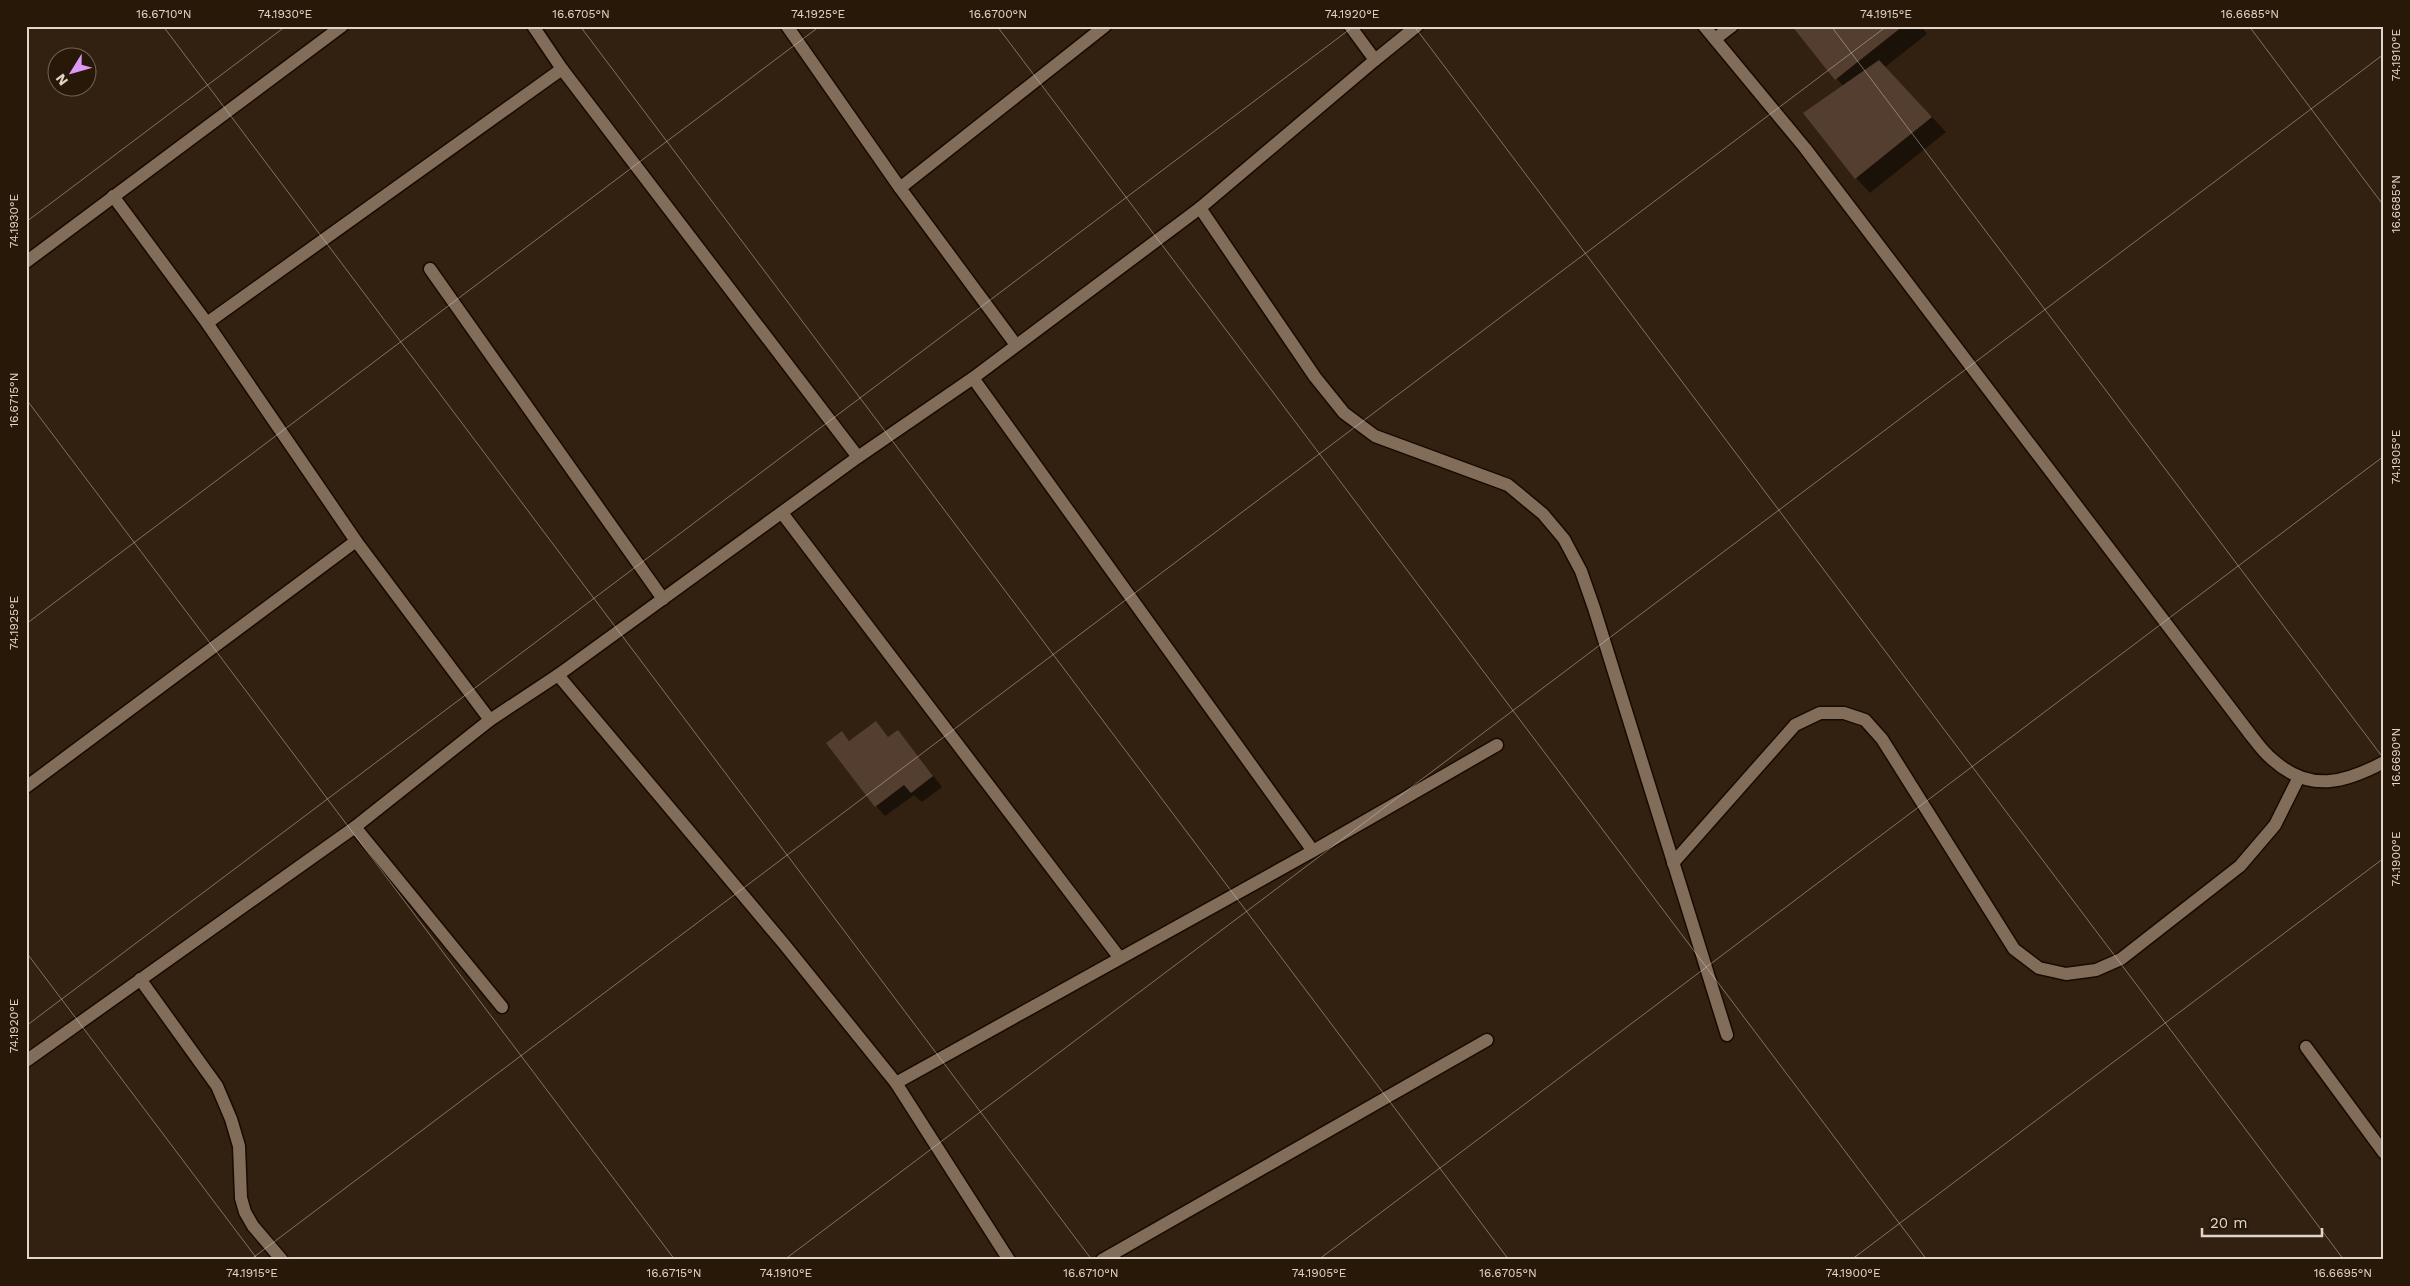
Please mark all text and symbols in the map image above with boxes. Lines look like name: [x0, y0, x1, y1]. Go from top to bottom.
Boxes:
text: 16.6710°N: [136, 7, 192, 21]
text: 74.1930°E: [258, 7, 313, 21]
text: 16.6705°N: [552, 7, 610, 21]
text: 74.1925°E: [791, 7, 845, 21]
text: 16.6700°N: [969, 7, 1027, 21]
text: 74.1920°E: [1325, 7, 1380, 21]
text: 74.1915°E: [1860, 7, 1912, 21]
text: 16.6685°N: [2221, 7, 2279, 21]
text: 74.1910°E: [2389, 29, 2403, 81]
north arrow: [48, 48, 98, 98]
text: N: [52, 71, 71, 89]
text: 16.6685°N: [2389, 175, 2403, 233]
text: 74.1930°E: [7, 193, 21, 248]
text: 16.6715°N: [7, 373, 21, 427]
text: 74.1905°E: [2389, 429, 2403, 484]
text: 74.1925°E: [7, 596, 21, 650]
text: 16.6690°N: [2389, 728, 2403, 786]
text: 74.1900°E: [2389, 831, 2403, 887]
text: 74.1920°E: [7, 998, 21, 1053]
scale bar: [2202, 1206, 2322, 1238]
text: 20 m: [2210, 1214, 2248, 1232]
text: 74.1915°E: [226, 1266, 278, 1280]
text: 16.6715°N: [647, 1266, 701, 1280]
text: 74.1910°E: [760, 1266, 812, 1280]
text: 16.6710°N: [1063, 1266, 1119, 1280]
text: 74.1905°E: [1292, 1266, 1347, 1280]
text: 16.6705°N: [1479, 1266, 1537, 1280]
text: 74.1900°E: [1825, 1266, 1881, 1280]
text: 16.6695°N: [2314, 1266, 2372, 1280]

